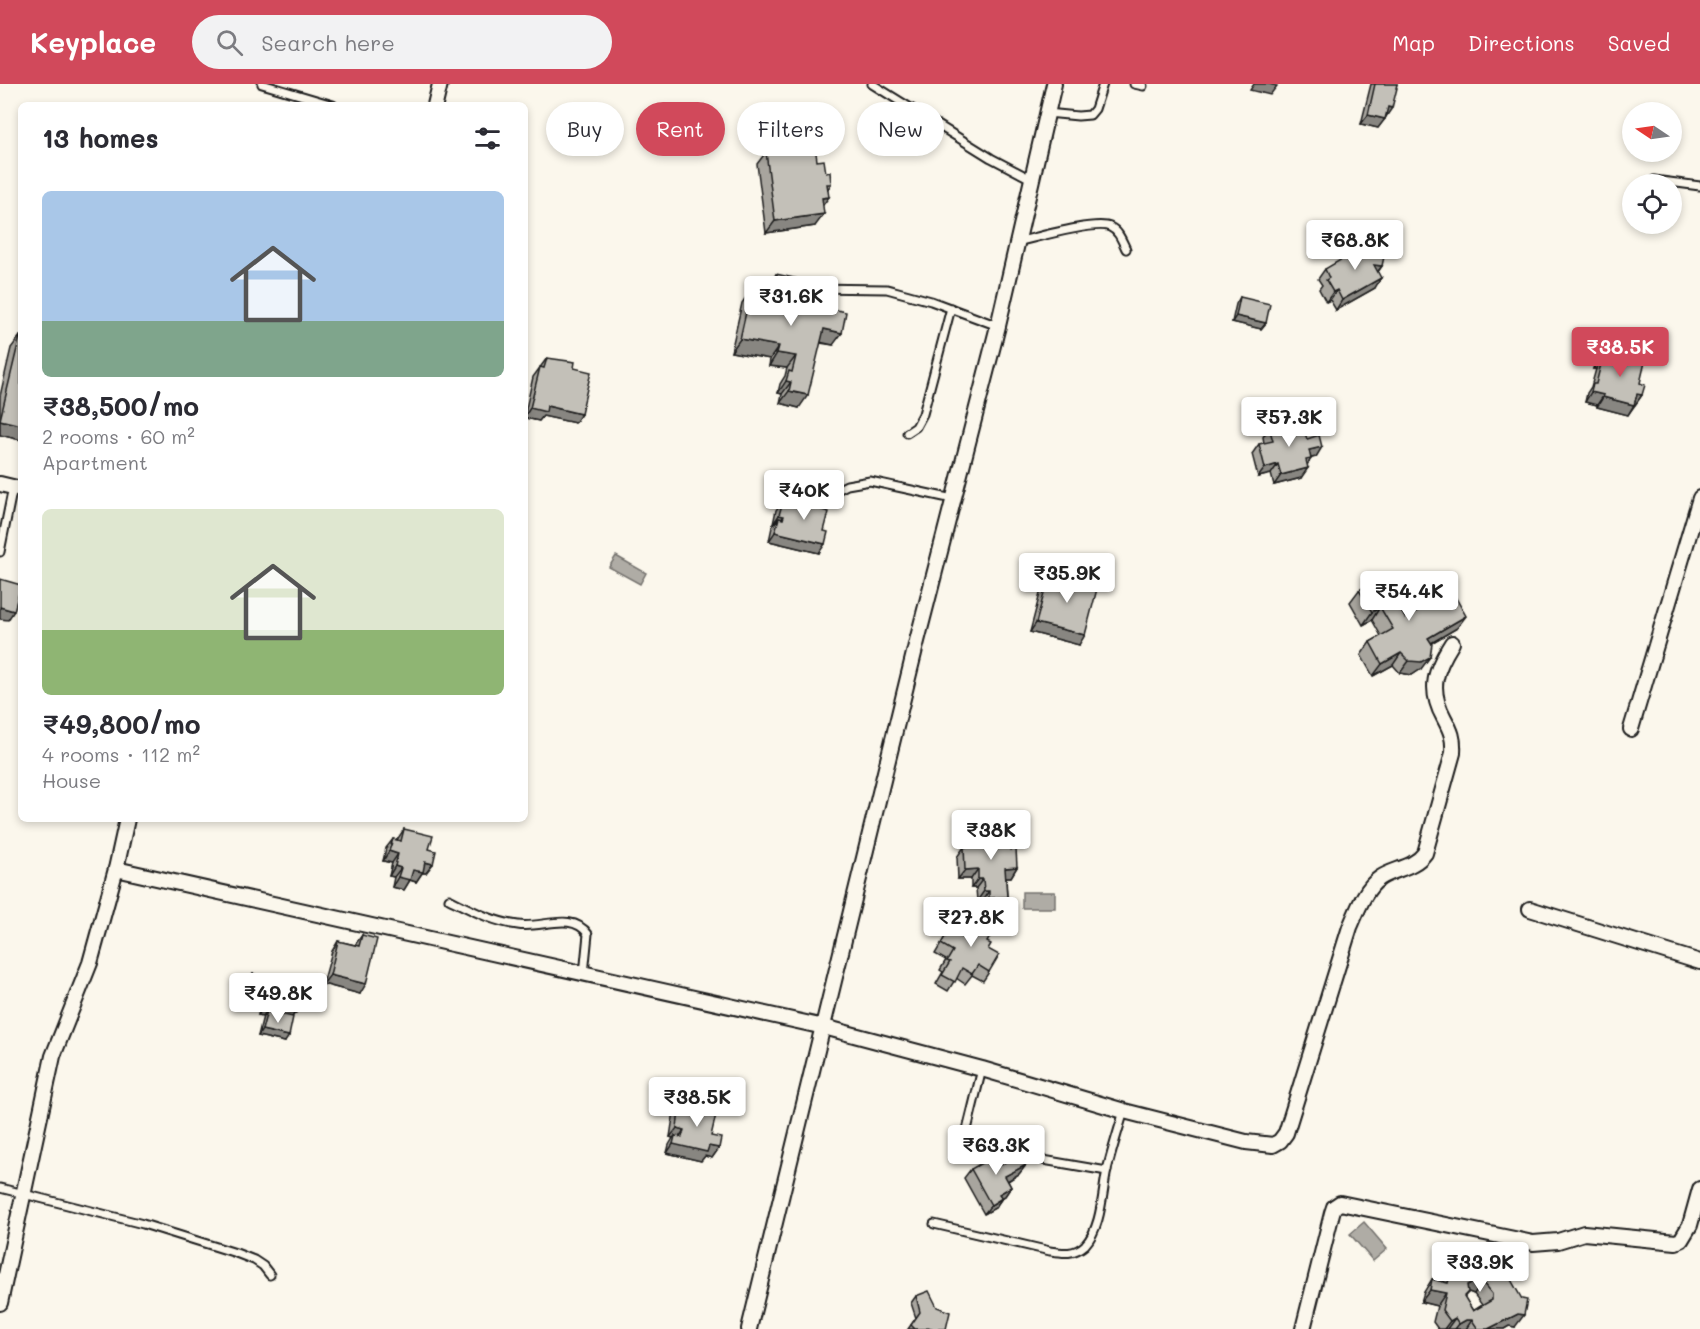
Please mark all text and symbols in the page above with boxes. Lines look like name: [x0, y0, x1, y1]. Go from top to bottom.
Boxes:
search box: [192, 15, 612, 69]
text: Keyplace: [30, 24, 156, 60]
icon: search: [213, 26, 246, 59]
text: Search here: [261, 28, 395, 57]
text: Map: [1392, 29, 1435, 56]
text: Directions: [1468, 29, 1575, 56]
text: Saved: [1608, 29, 1670, 56]
chip: Buy: [546, 102, 624, 156]
chip: Rent: [636, 102, 725, 156]
chip: Filters: [737, 102, 845, 156]
chip: New: [857, 102, 944, 156]
north arrow: [1622, 102, 1682, 162]
map controls: [1622, 102, 1682, 234]
text: 13 homes: [42, 121, 159, 155]
icon: filters: [471, 122, 504, 155]
button: locate: [1622, 174, 1682, 234]
pin: ₹68.8K: [1306, 220, 1404, 271]
text: ₹68.8K: [1320, 226, 1390, 252]
icon: home: [219, 230, 327, 338]
pin: ₹31.6K: [742, 276, 840, 327]
text: ₹31.6K: [758, 282, 824, 308]
pin: ₹38.5K: [1571, 327, 1669, 378]
text: ₹38.5K: [1586, 333, 1654, 359]
text: ₹38,500/mo: [42, 389, 199, 423]
pin: ₹57.3K: [1240, 397, 1338, 448]
text: ₹57.3K: [1255, 403, 1323, 429]
text: 2 rooms · 60 m²: [42, 423, 195, 449]
text: Apartment: [42, 449, 148, 475]
pin: ₹40K: [768, 470, 840, 521]
text: ₹40K: [778, 476, 830, 502]
icon: home: [219, 548, 327, 656]
pin: ₹35.9K: [1018, 553, 1116, 604]
text: ₹35.9K: [1033, 559, 1101, 585]
pin: ₹54.4K: [1360, 571, 1458, 622]
text: ₹54.4K: [1374, 577, 1444, 603]
text: ₹49,800/mo: [42, 707, 200, 741]
text: 4 rooms · 112 m²: [42, 741, 200, 767]
text: House: [42, 767, 101, 793]
pin: ₹38K: [955, 810, 1027, 861]
text: ₹38K: [966, 816, 1016, 842]
pin: ₹27.8K: [922, 897, 1020, 948]
text: ₹27.8K: [937, 903, 1005, 929]
pin: ₹49.8K: [229, 973, 327, 1024]
text: ₹49.8K: [243, 979, 313, 1005]
pin: ₹38.5K: [648, 1077, 746, 1128]
text: ₹38.5K: [663, 1083, 731, 1109]
pin: ₹63.3K: [947, 1125, 1045, 1176]
text: ₹63.3K: [962, 1131, 1030, 1157]
pin: ₹33.9K: [1431, 1242, 1529, 1293]
text: ₹33.9K: [1446, 1248, 1514, 1274]

